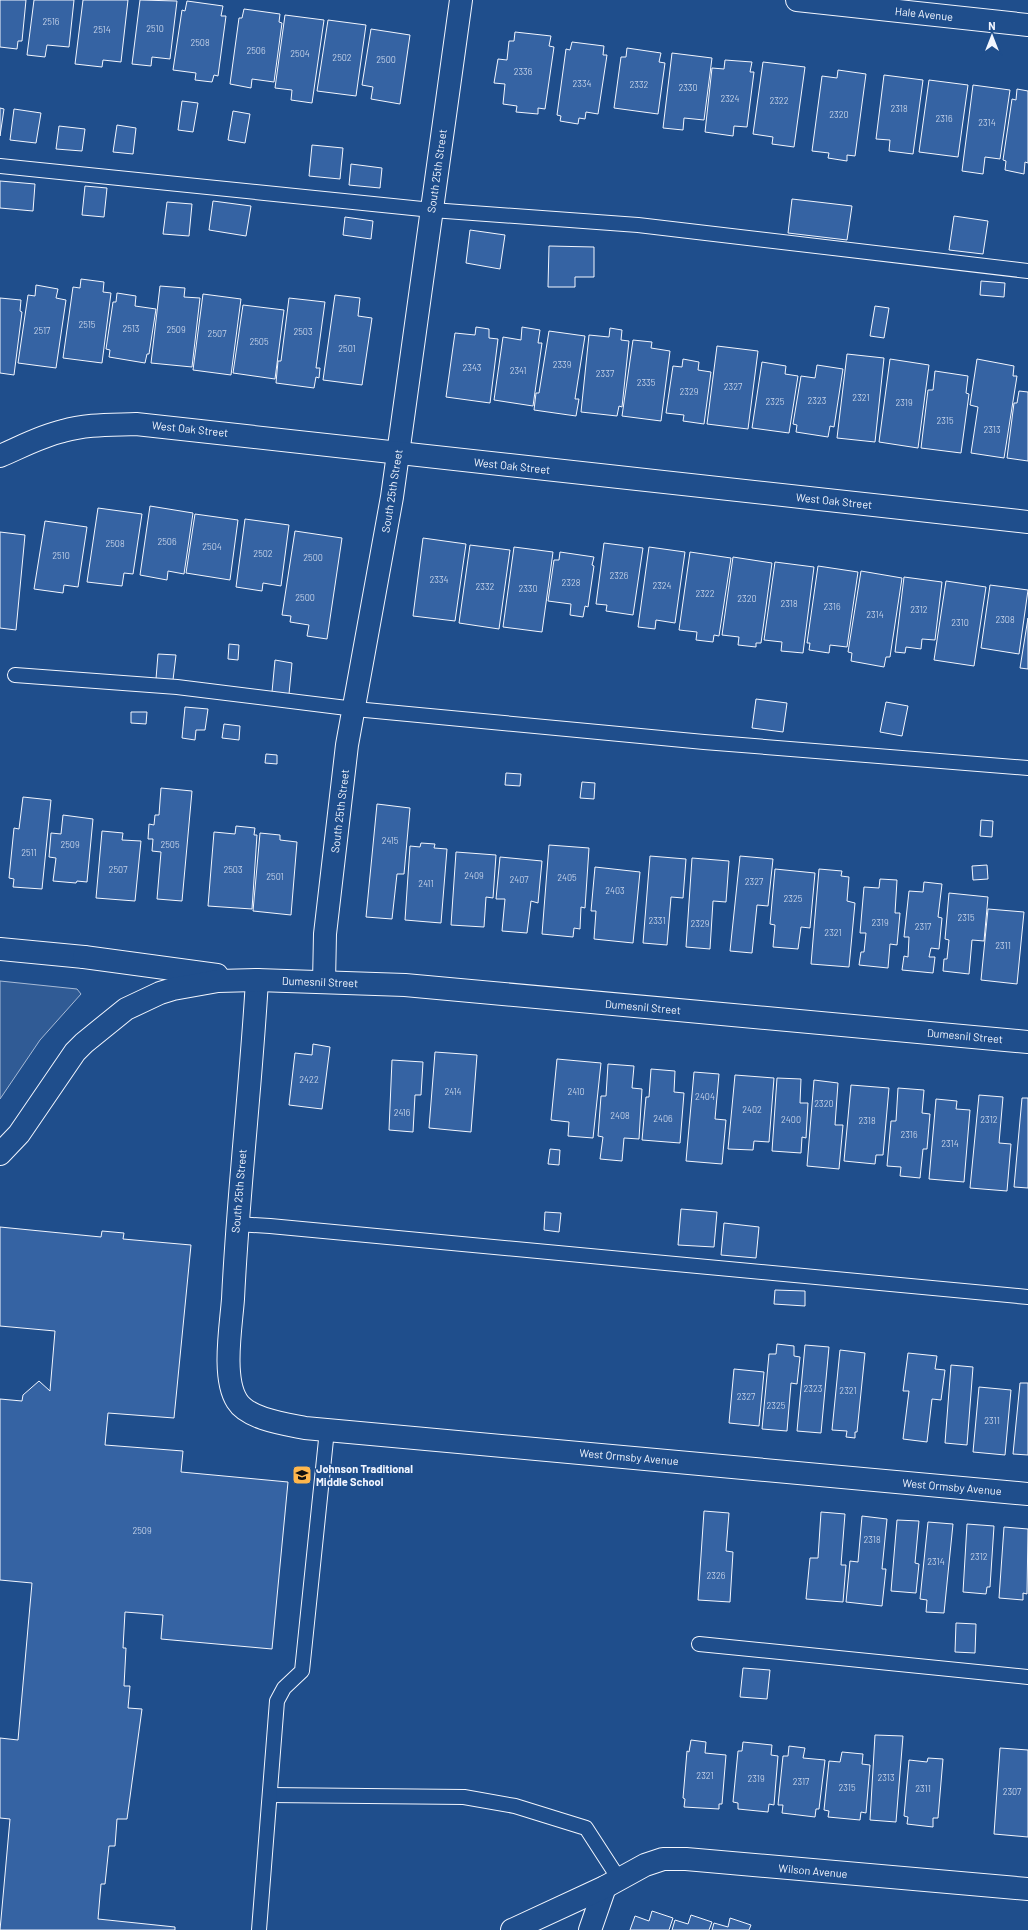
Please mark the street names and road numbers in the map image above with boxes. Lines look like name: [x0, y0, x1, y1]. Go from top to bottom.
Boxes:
street label: Hale Avenue: [894, 4, 954, 23]
street label: South 25th Street: [424, 128, 449, 214]
street label: West Oak Street: [151, 418, 229, 439]
street label: South 25th Street: [379, 448, 405, 534]
street label: West Oak Street: [473, 455, 551, 476]
street label: West Oak Street: [795, 490, 873, 511]
street label: South 25th Street: [328, 768, 351, 854]
street label: Dumesnil Street: [282, 974, 358, 989]
street label: Dumesnil Street: [605, 997, 682, 1016]
street label: Dumesnil Street: [927, 1026, 1004, 1045]
street label: South 25th Street: [228, 1148, 249, 1233]
street label: West Ormsby Avenue: [579, 1446, 679, 1467]
street label: West Ormsby Avenue: [902, 1476, 1002, 1497]
street label: Wilson Avenue: [778, 1861, 848, 1880]

